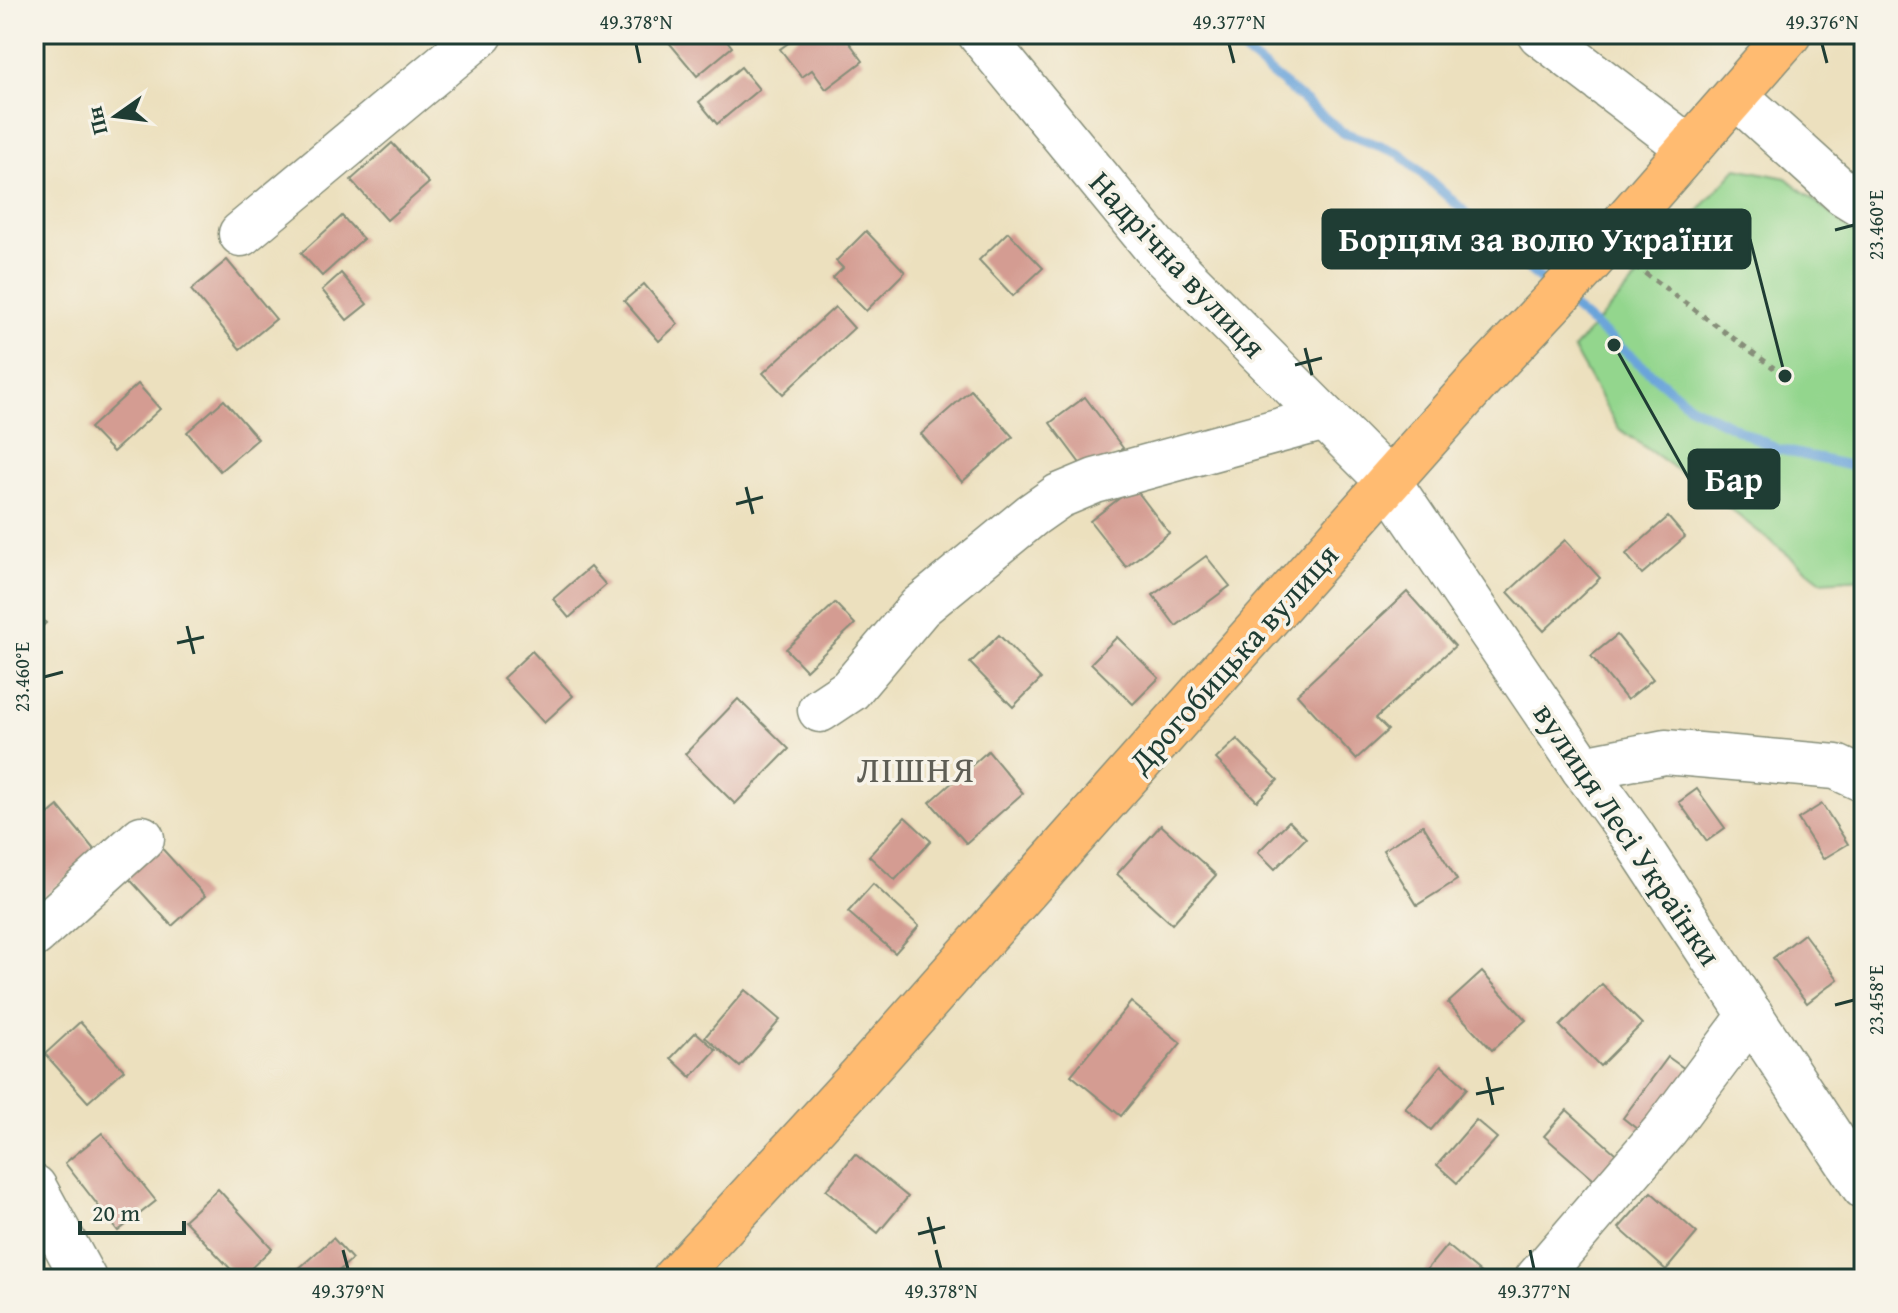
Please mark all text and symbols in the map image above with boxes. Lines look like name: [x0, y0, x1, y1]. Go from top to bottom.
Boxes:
text: 49.378°N: [599, 7, 673, 36]
text: 49.377°N: [1192, 7, 1266, 36]
text: 49.376°N: [1785, 7, 1859, 36]
north arrow: [76, 76, 156, 156]
text: Пн: [78, 103, 116, 138]
street label: Надрічна вулиця: [1079, 160, 1277, 368]
text: 23.460°E: [1861, 190, 1890, 260]
callout: Борцям за волю України: [1323, 210, 1750, 268]
text: Борцям за волю України: [1339, 214, 1733, 263]
callout: Бар: [1689, 450, 1779, 508]
text: Бар: [1705, 454, 1763, 503]
street label: Дрогобицька вулиця: [1116, 533, 1349, 784]
text: 23.460°E: [7, 642, 36, 712]
street label: вулиця Лесі Українки: [1522, 693, 1734, 975]
district label: ЛІШНЯ: [856, 742, 976, 795]
text: 23.458°E: [1861, 965, 1890, 1035]
scale bar: [80, 1185, 184, 1235]
text: 20 m: [92, 1195, 140, 1230]
text: 49.379°N: [311, 1276, 385, 1305]
text: 49.378°N: [904, 1276, 978, 1305]
text: 49.377°N: [1497, 1276, 1571, 1305]

